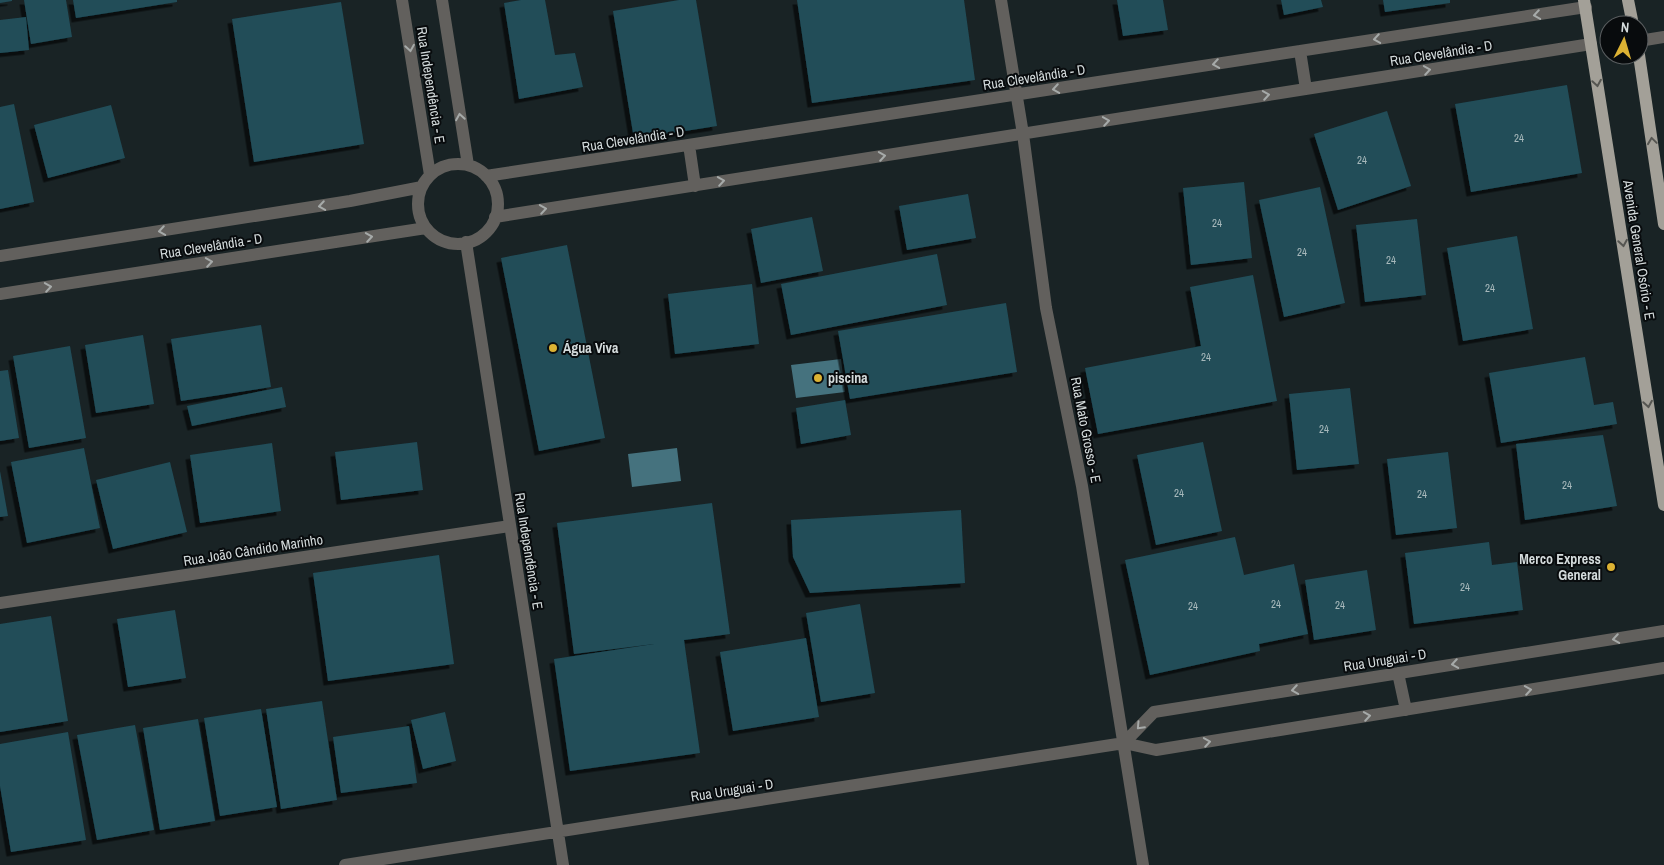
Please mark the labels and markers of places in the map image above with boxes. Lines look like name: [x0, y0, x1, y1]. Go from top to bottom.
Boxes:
place label: Água Viva: [563, 339, 619, 357]
marker: Água Viva: [547, 342, 559, 354]
place label: piscina: [828, 369, 868, 387]
marker: piscina: [812, 372, 824, 384]
place label: Merco Express General: [1519, 550, 1601, 584]
marker: Merco Express General: [1605, 561, 1617, 573]

